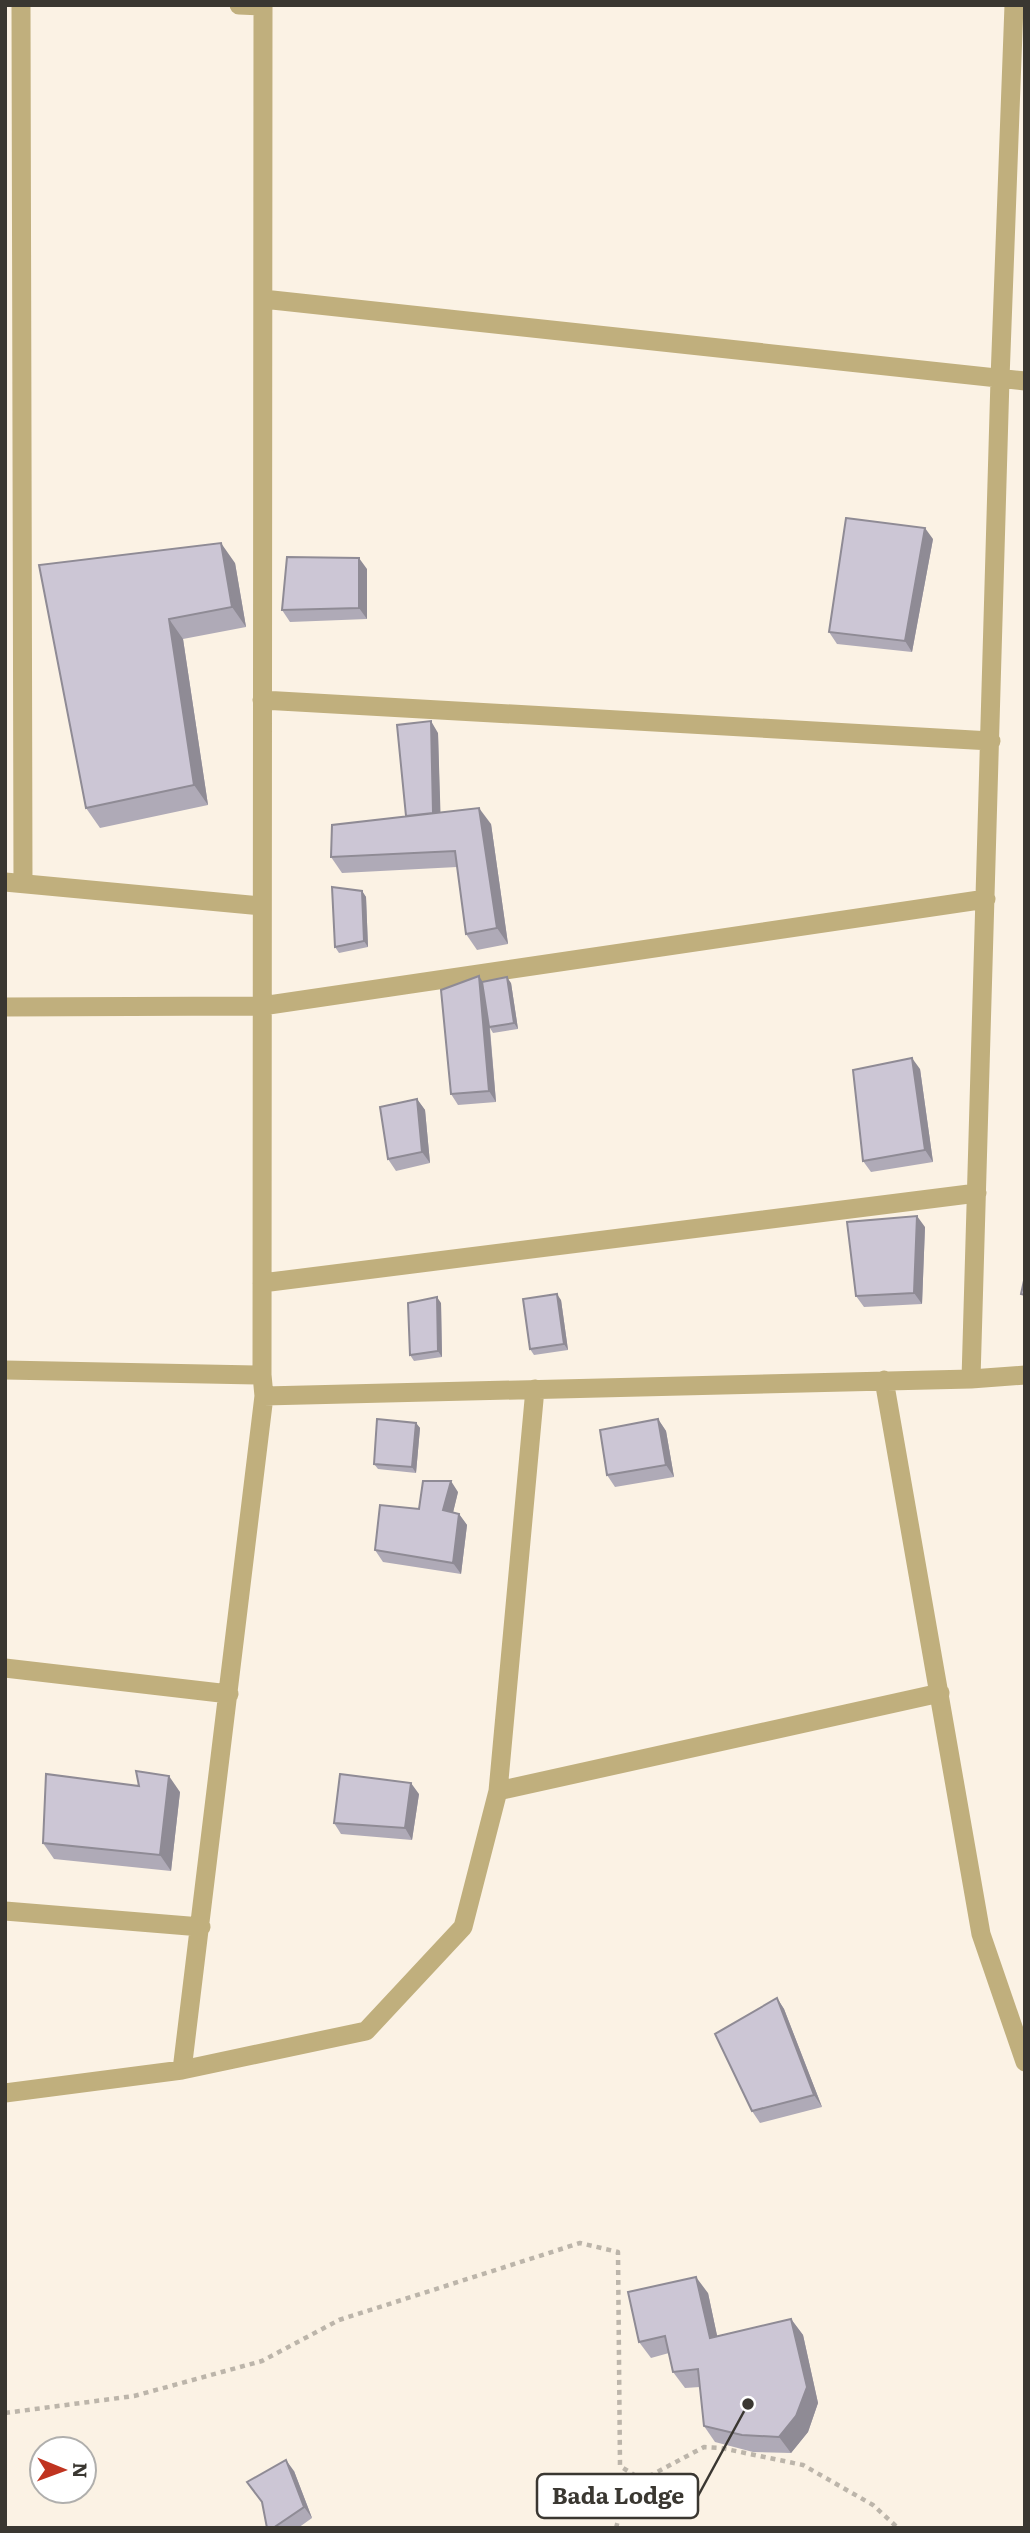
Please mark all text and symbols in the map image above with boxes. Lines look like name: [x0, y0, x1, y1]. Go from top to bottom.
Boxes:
north arrow: [28, 2435, 98, 2505]
text: N: [67, 2462, 95, 2479]
callout: Bada Lodge: [537, 2474, 698, 2518]
text: Bada Lodge: [552, 2477, 684, 2511]

